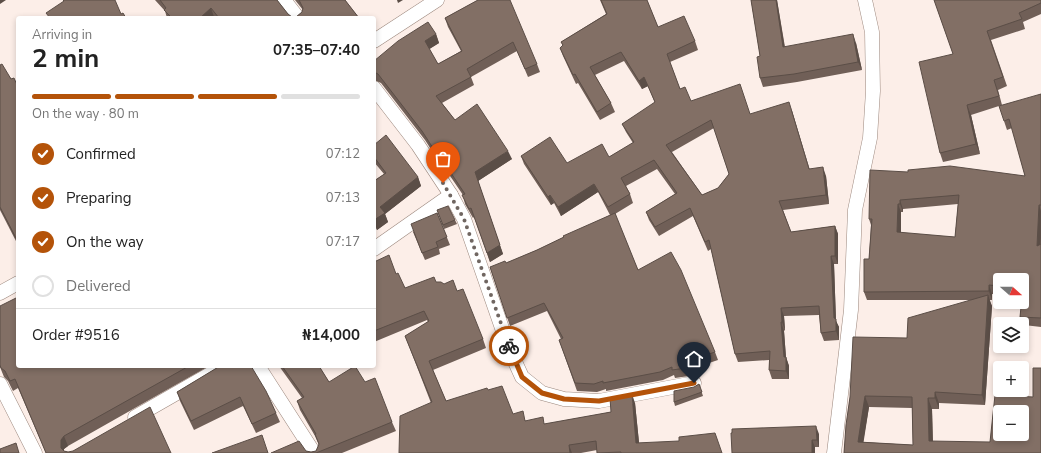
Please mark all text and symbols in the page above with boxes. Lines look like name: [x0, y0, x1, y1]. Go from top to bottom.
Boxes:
text: Arriving in: [32, 26, 92, 44]
text: 07:35–07:40: [273, 40, 360, 60]
text: 2 min: [32, 41, 99, 76]
text: On the way · 80 m: [32, 105, 139, 123]
pin: [426, 142, 460, 183]
icon: check: [32, 143, 54, 165]
text: Confirmed: [66, 144, 136, 164]
text: 07:12: [326, 145, 360, 163]
icon: bag: [432, 148, 454, 170]
icon: check: [32, 187, 54, 209]
text: Preparing: [66, 188, 131, 208]
text: 07:13: [326, 189, 360, 207]
icon: check: [32, 231, 54, 253]
text: On the way: [66, 232, 144, 252]
text: 07:17: [326, 233, 360, 251]
north arrow: [993, 273, 1029, 309]
map controls: [993, 273, 1029, 441]
text: Delivered: [66, 276, 131, 296]
button: layers: [993, 317, 1029, 353]
text: Order #9516: [32, 325, 120, 345]
text: ₦14,000: [302, 325, 360, 345]
courier: [489, 326, 529, 366]
icon: bike: [498, 335, 520, 357]
pin: [677, 342, 711, 383]
icon: home: [683, 348, 705, 370]
button: +: [993, 361, 1029, 397]
button: −: [993, 405, 1029, 441]

